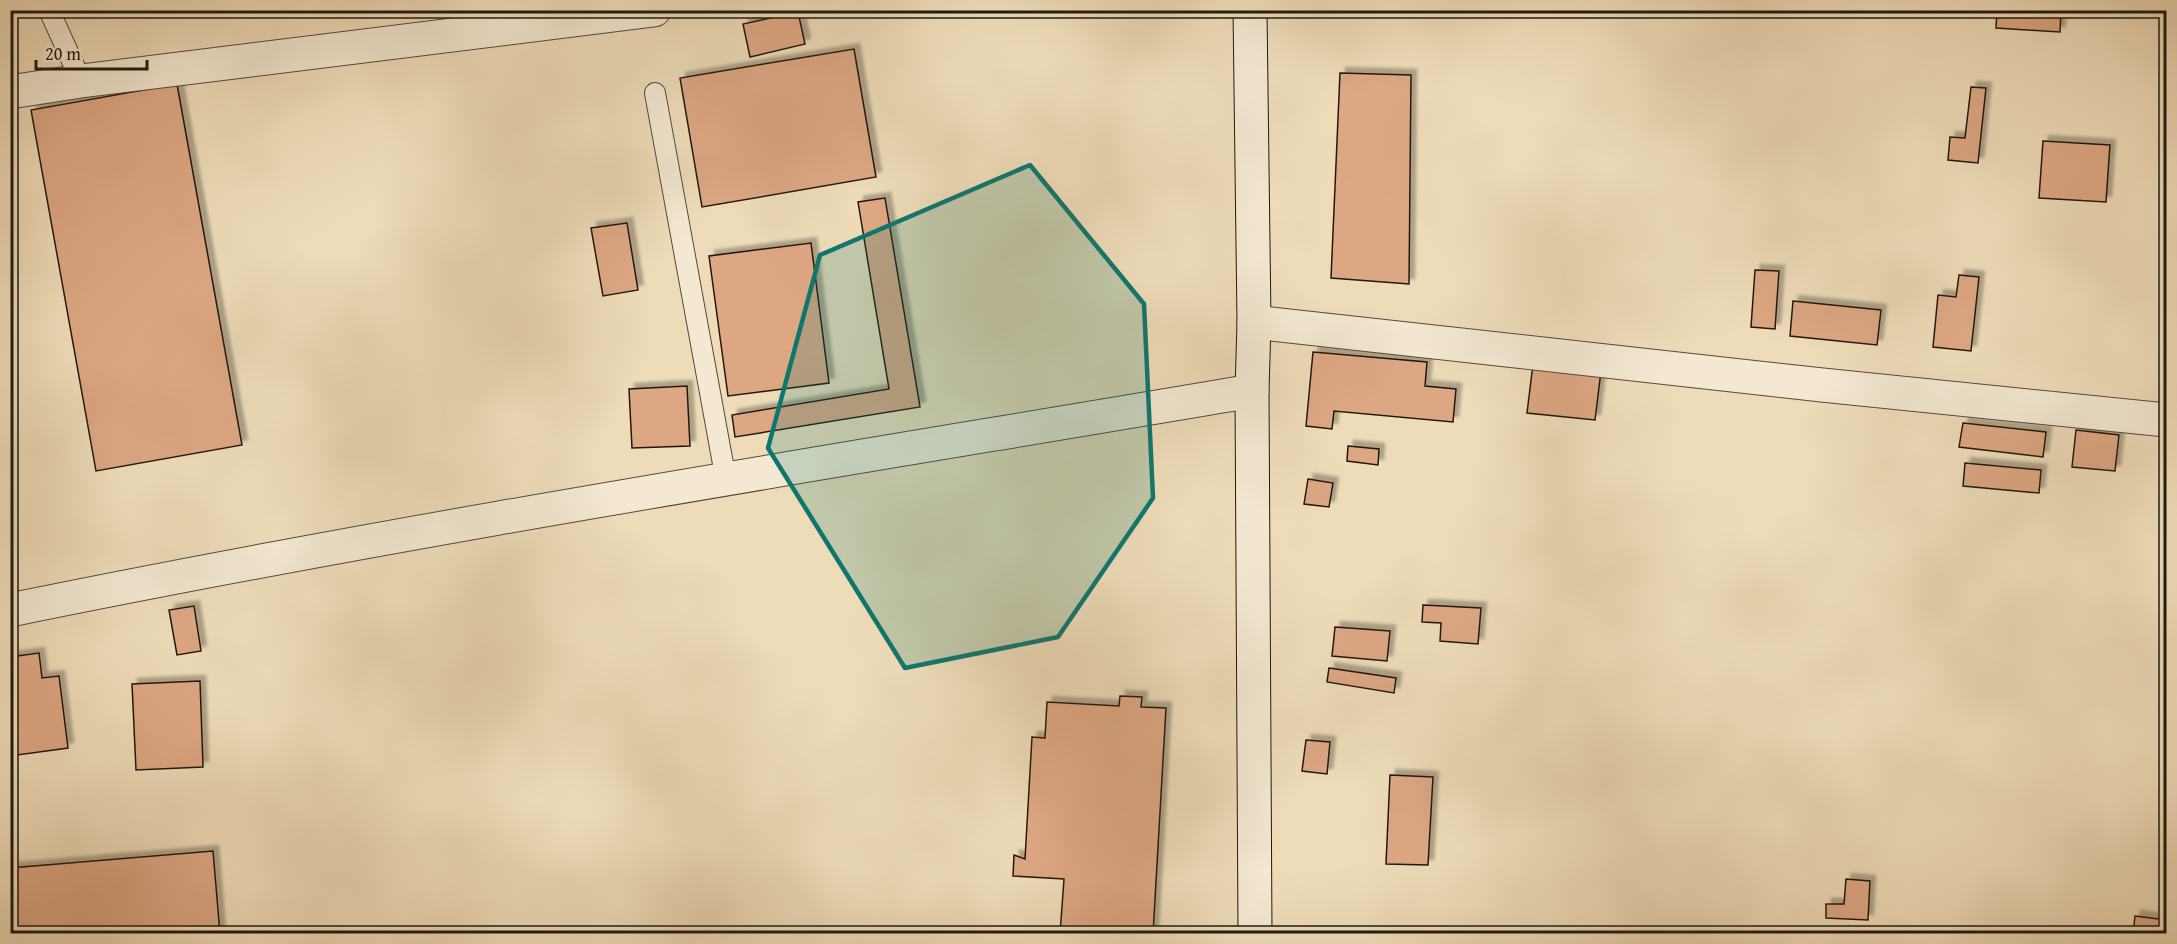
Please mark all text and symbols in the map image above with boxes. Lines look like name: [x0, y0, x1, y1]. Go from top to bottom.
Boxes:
scale bar: [36, 33, 147, 71]
text: 20 m: [45, 40, 81, 67]

